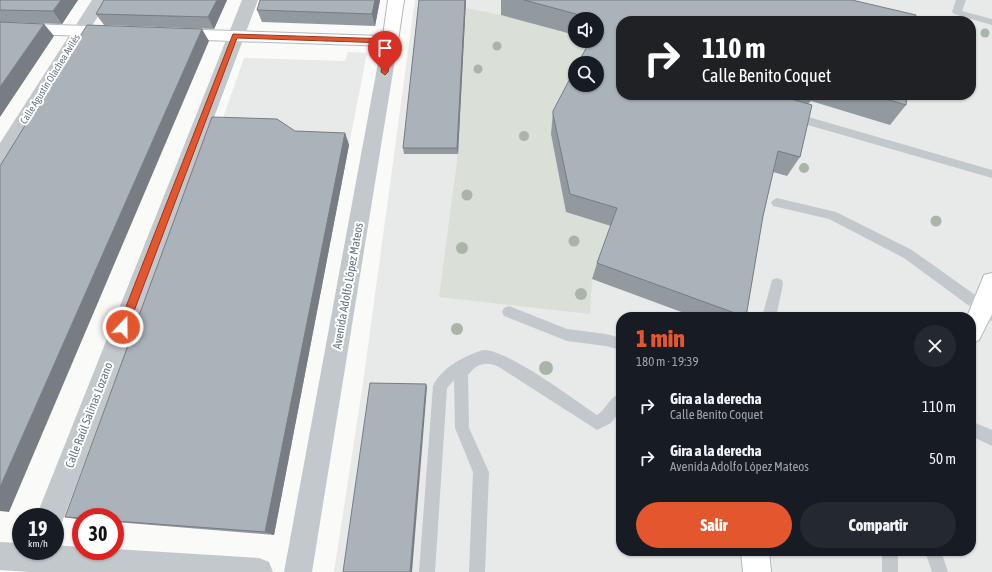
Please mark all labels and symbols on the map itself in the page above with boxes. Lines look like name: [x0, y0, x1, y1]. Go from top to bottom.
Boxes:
pin: [368, 31, 402, 72]
street label: Calle Agustín Olachea Avilés: [18, 32, 82, 126]
street label: Avenida Adolfo López Mateos: [330, 222, 366, 350]
position arrow: [102, 306, 144, 348]
street label: Calle Raúl Salinas Lozano: [62, 360, 116, 470]
speed limit sign: 30: [72, 508, 124, 560]

